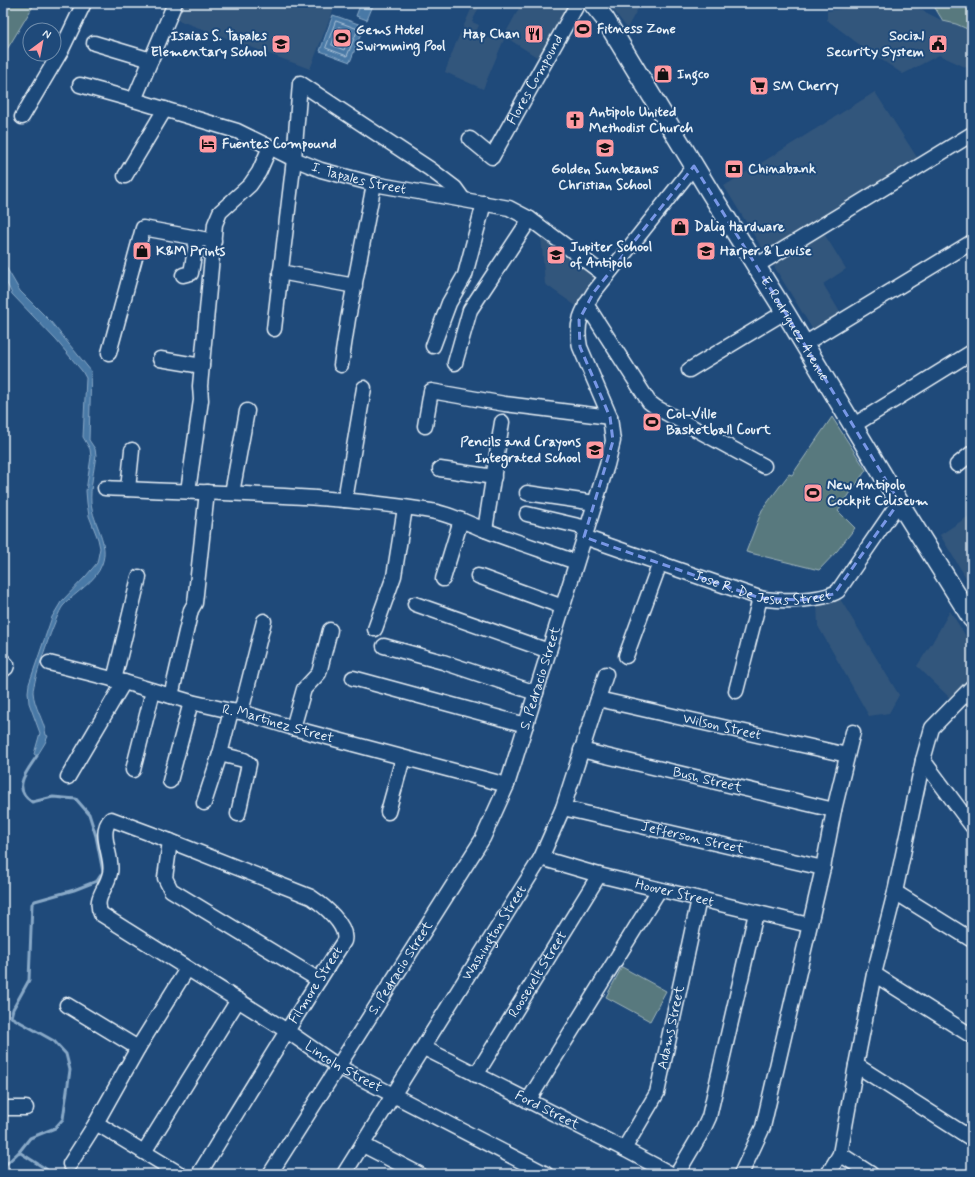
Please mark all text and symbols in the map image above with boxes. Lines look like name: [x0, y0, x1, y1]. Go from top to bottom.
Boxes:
sports icon: Fitness Zone: [572, 18, 594, 40]
place label: Fitness Zone: [597, 20, 676, 38]
place label: Gems Hotel Swimming Pool: [356, 21, 446, 57]
north arrow: [22, 22, 62, 62]
restaurant icon: Hap Chan: [523, 23, 545, 45]
place label: Hap Chan: [463, 25, 520, 43]
text: N: [40, 26, 54, 42]
place label: Isaias S. Tapales Elementary School: [151, 27, 268, 61]
sports icon: Gems Hotel Swimming Pool: [331, 27, 353, 49]
place label: Social Security System: [827, 27, 924, 61]
street label: Flores Compound: [503, 31, 568, 128]
school or university icon: Isaias S. Tapales Elementary School: [270, 33, 292, 55]
public building icon: Social Security System: [927, 33, 949, 55]
shop icon: Ingco: [652, 63, 674, 85]
place label: Ingco: [677, 65, 710, 86]
supermarket icon: SM Cherry: [748, 75, 770, 97]
place label: SM Cherry: [773, 77, 839, 95]
place label: Antipolo United Methodist Church: [589, 103, 694, 137]
church icon: Antipolo United Methodist Church: [564, 109, 586, 131]
hotel icon: Fuentes Compound: [197, 133, 219, 155]
place label: Fuentes Compound: [222, 135, 337, 153]
school or university icon: Golden Sunbeams Christian School: [594, 137, 616, 159]
street label: I. Tapales Street: [309, 158, 407, 199]
bank icon: Chinabank: [723, 158, 745, 180]
place label: Golden Sunbeams Christian School: [551, 160, 660, 194]
place label: Chinabank: [748, 160, 816, 178]
shop icon: Dalig Hardware: [669, 216, 691, 238]
place label: Dalig Hardware: [694, 218, 785, 237]
place label: Jupiter School of Antipolo: [570, 238, 652, 272]
shop icon: K&M Prints: [131, 240, 153, 262]
school or university icon: Harper & Louise: [695, 240, 717, 262]
place label: K&M Prints: [156, 242, 226, 260]
place label: Harper & Louise: [720, 242, 812, 260]
school or university icon: Jupiter School of Antipolo: [545, 244, 567, 266]
street label: E. Rodriguez Avenue: [756, 273, 833, 384]
place label: Col-Ville Basketball Court: [666, 405, 772, 439]
sports icon: Col-Ville Basketball Court: [641, 411, 663, 433]
place label: Pencils and Crayons Integrated School: [460, 433, 581, 469]
school or university icon: Pencils and Crayons Integrated School: [584, 439, 606, 461]
place label: New Antipolo Cockpit Coliseum: [827, 476, 928, 510]
sports icon: New Antipolo Cockpit Coliseum: [802, 482, 824, 504]
street label: Jose R. De Jesus Street: [691, 567, 833, 609]
street label: S. Pedracio Street: [516, 623, 565, 732]
street label: R. Martinez Street: [220, 700, 336, 748]
street label: Wilson Street: [681, 709, 763, 744]
street label: Bush Street: [671, 763, 745, 797]
street label: Jefferson Street: [639, 817, 747, 859]
street label: Hoover Street: [633, 875, 716, 911]
street label: Washington Street: [458, 882, 531, 984]
street label: S. Pedracio Street: [364, 917, 437, 1018]
street label: Roosevelt Street: [504, 928, 571, 1021]
street label: Filmore Street: [285, 943, 347, 1027]
street label: Adams Street: [653, 983, 689, 1071]
street label: Lincoln Street: [301, 1037, 385, 1097]
street label: Ford Street: [512, 1086, 583, 1134]

